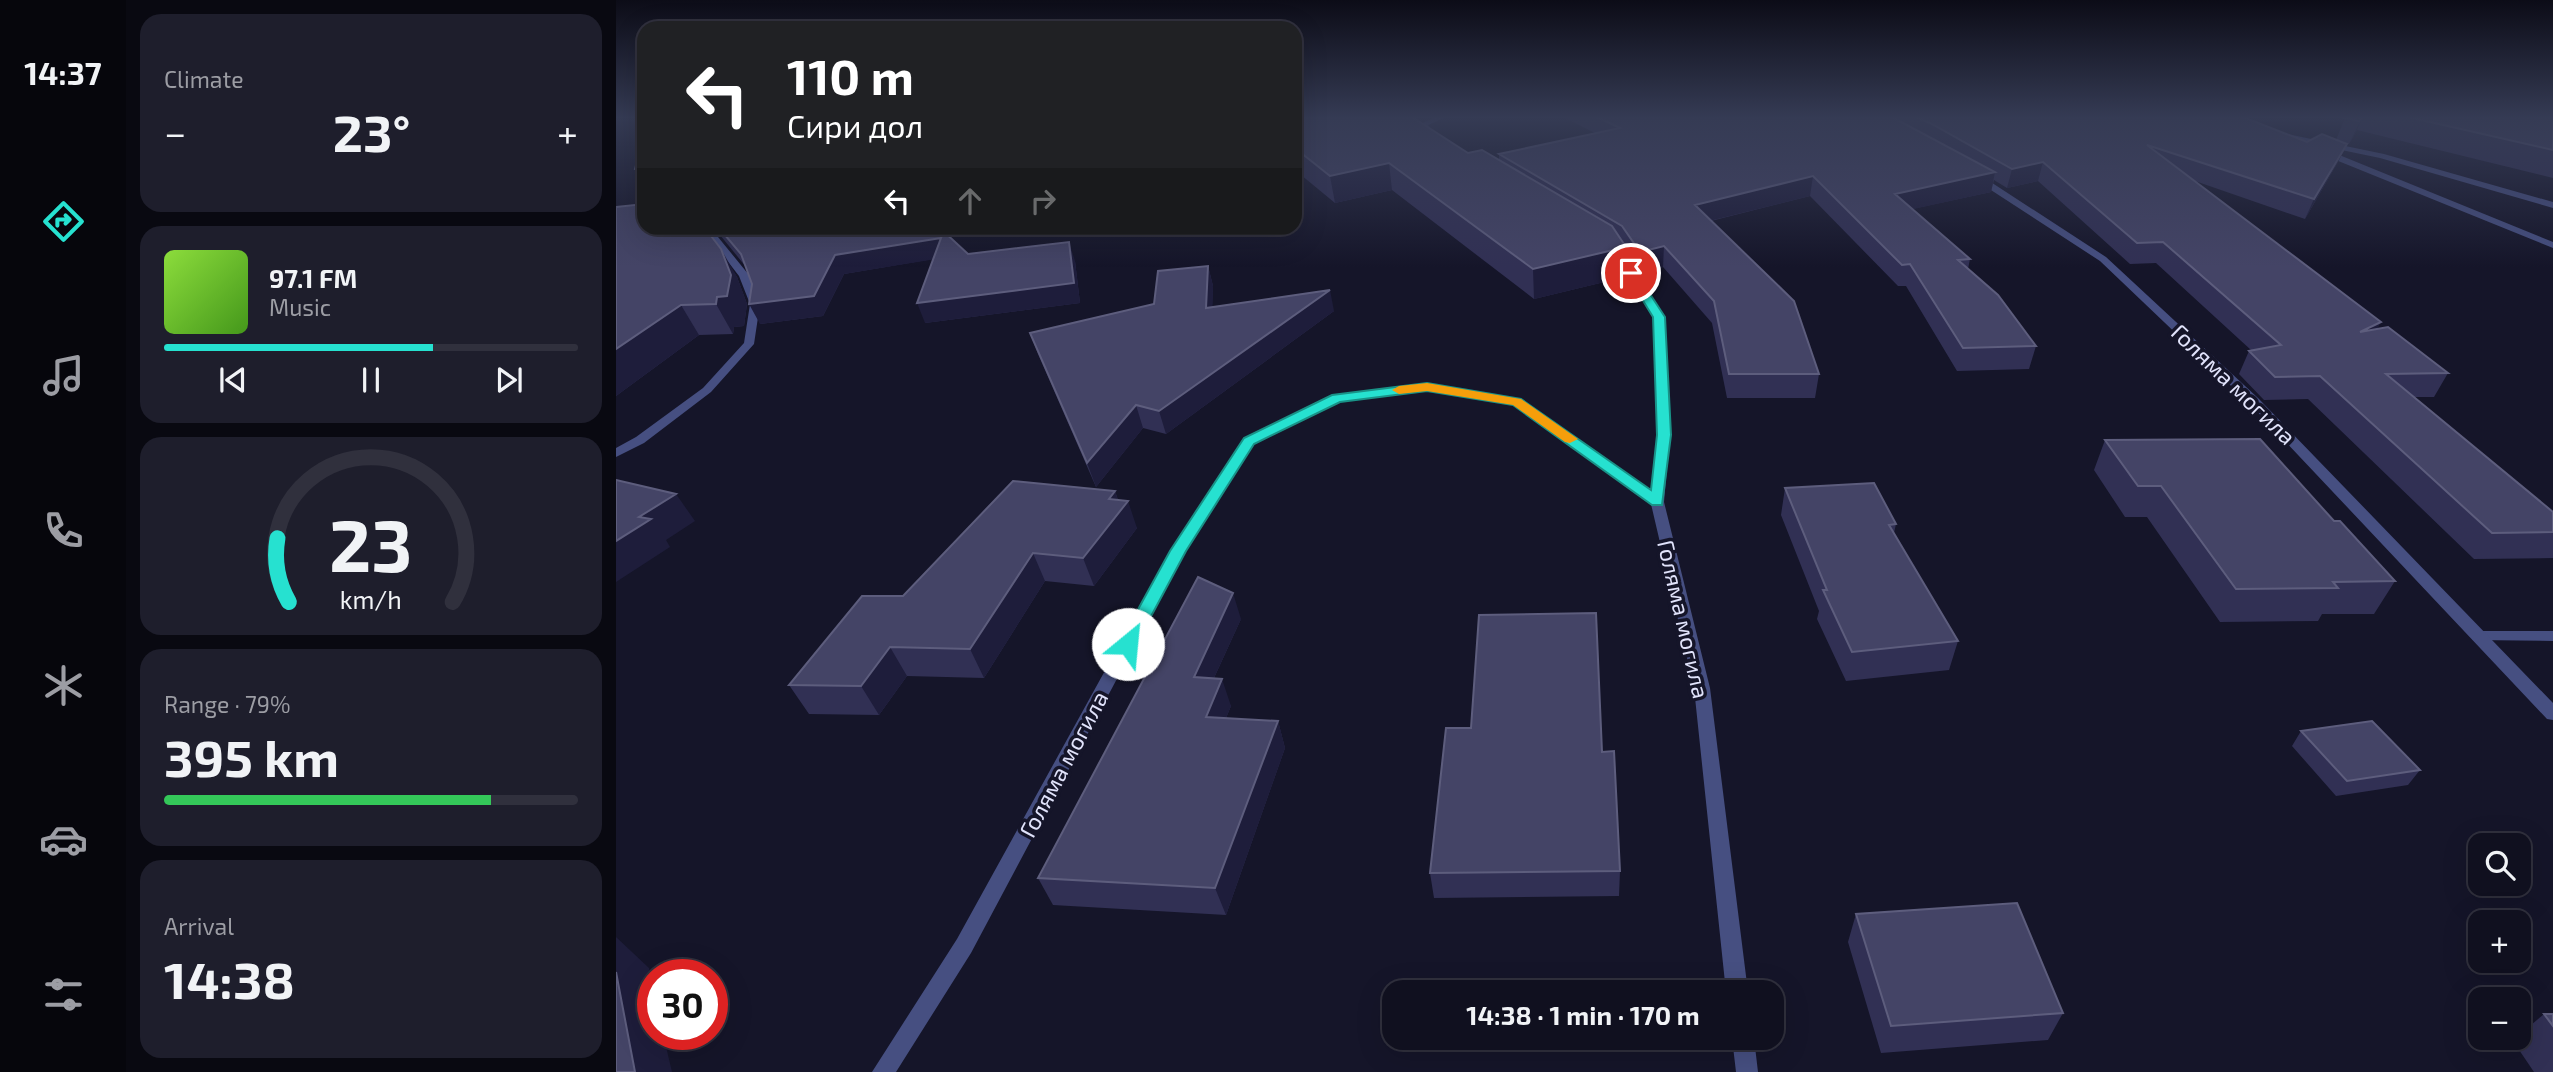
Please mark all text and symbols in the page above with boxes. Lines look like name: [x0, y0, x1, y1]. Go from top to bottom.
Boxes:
text: 110 m: [787, 46, 914, 105]
icon: left: [672, 49, 763, 140]
text: 14:37: [24, 53, 102, 91]
text: Climate: [164, 65, 244, 93]
text: 23°: [333, 100, 410, 162]
text: Сири дол: [787, 106, 923, 144]
text: −: [164, 109, 186, 155]
text: +: [557, 109, 578, 155]
icon: left: [878, 182, 916, 220]
icon: ahead: [951, 182, 989, 220]
icon: right: [1024, 182, 1062, 220]
icon: directions: [39, 197, 88, 246]
pin: [1601, 243, 1661, 303]
icon: arrive: [1612, 254, 1650, 292]
text: 97.1 FM: [269, 262, 357, 293]
text: Music: [269, 293, 331, 321]
street label: Голяма могила: [2166, 318, 2302, 450]
icon: music: [39, 351, 88, 400]
icon: previous: [214, 361, 252, 399]
icon: pause: [352, 361, 390, 399]
icon: next: [490, 361, 528, 399]
text: 23: [329, 499, 413, 587]
icon: phone: [39, 506, 88, 555]
street label: Голяма могила: [1652, 537, 1716, 701]
text: km/h: [340, 584, 402, 614]
position arrow: [1091, 607, 1165, 681]
icon: climate: [39, 661, 88, 710]
street label: Голяма могила: [1013, 686, 1113, 842]
text: Range · 79%: [164, 690, 290, 718]
text: 395 km: [164, 725, 339, 787]
icon: car: [39, 815, 88, 864]
map controls: [2468, 833, 2531, 1050]
button: search: [2468, 833, 2531, 896]
button: +: [2468, 910, 2531, 973]
text: Arrival: [164, 912, 234, 940]
text: 14:38: [164, 947, 295, 1009]
speed limit sign: 30: [637, 959, 728, 1050]
icon: filters: [39, 970, 88, 1019]
button: −: [2468, 987, 2531, 1050]
text: 14:38 · 1 min · 170 m: [1466, 999, 1700, 1030]

